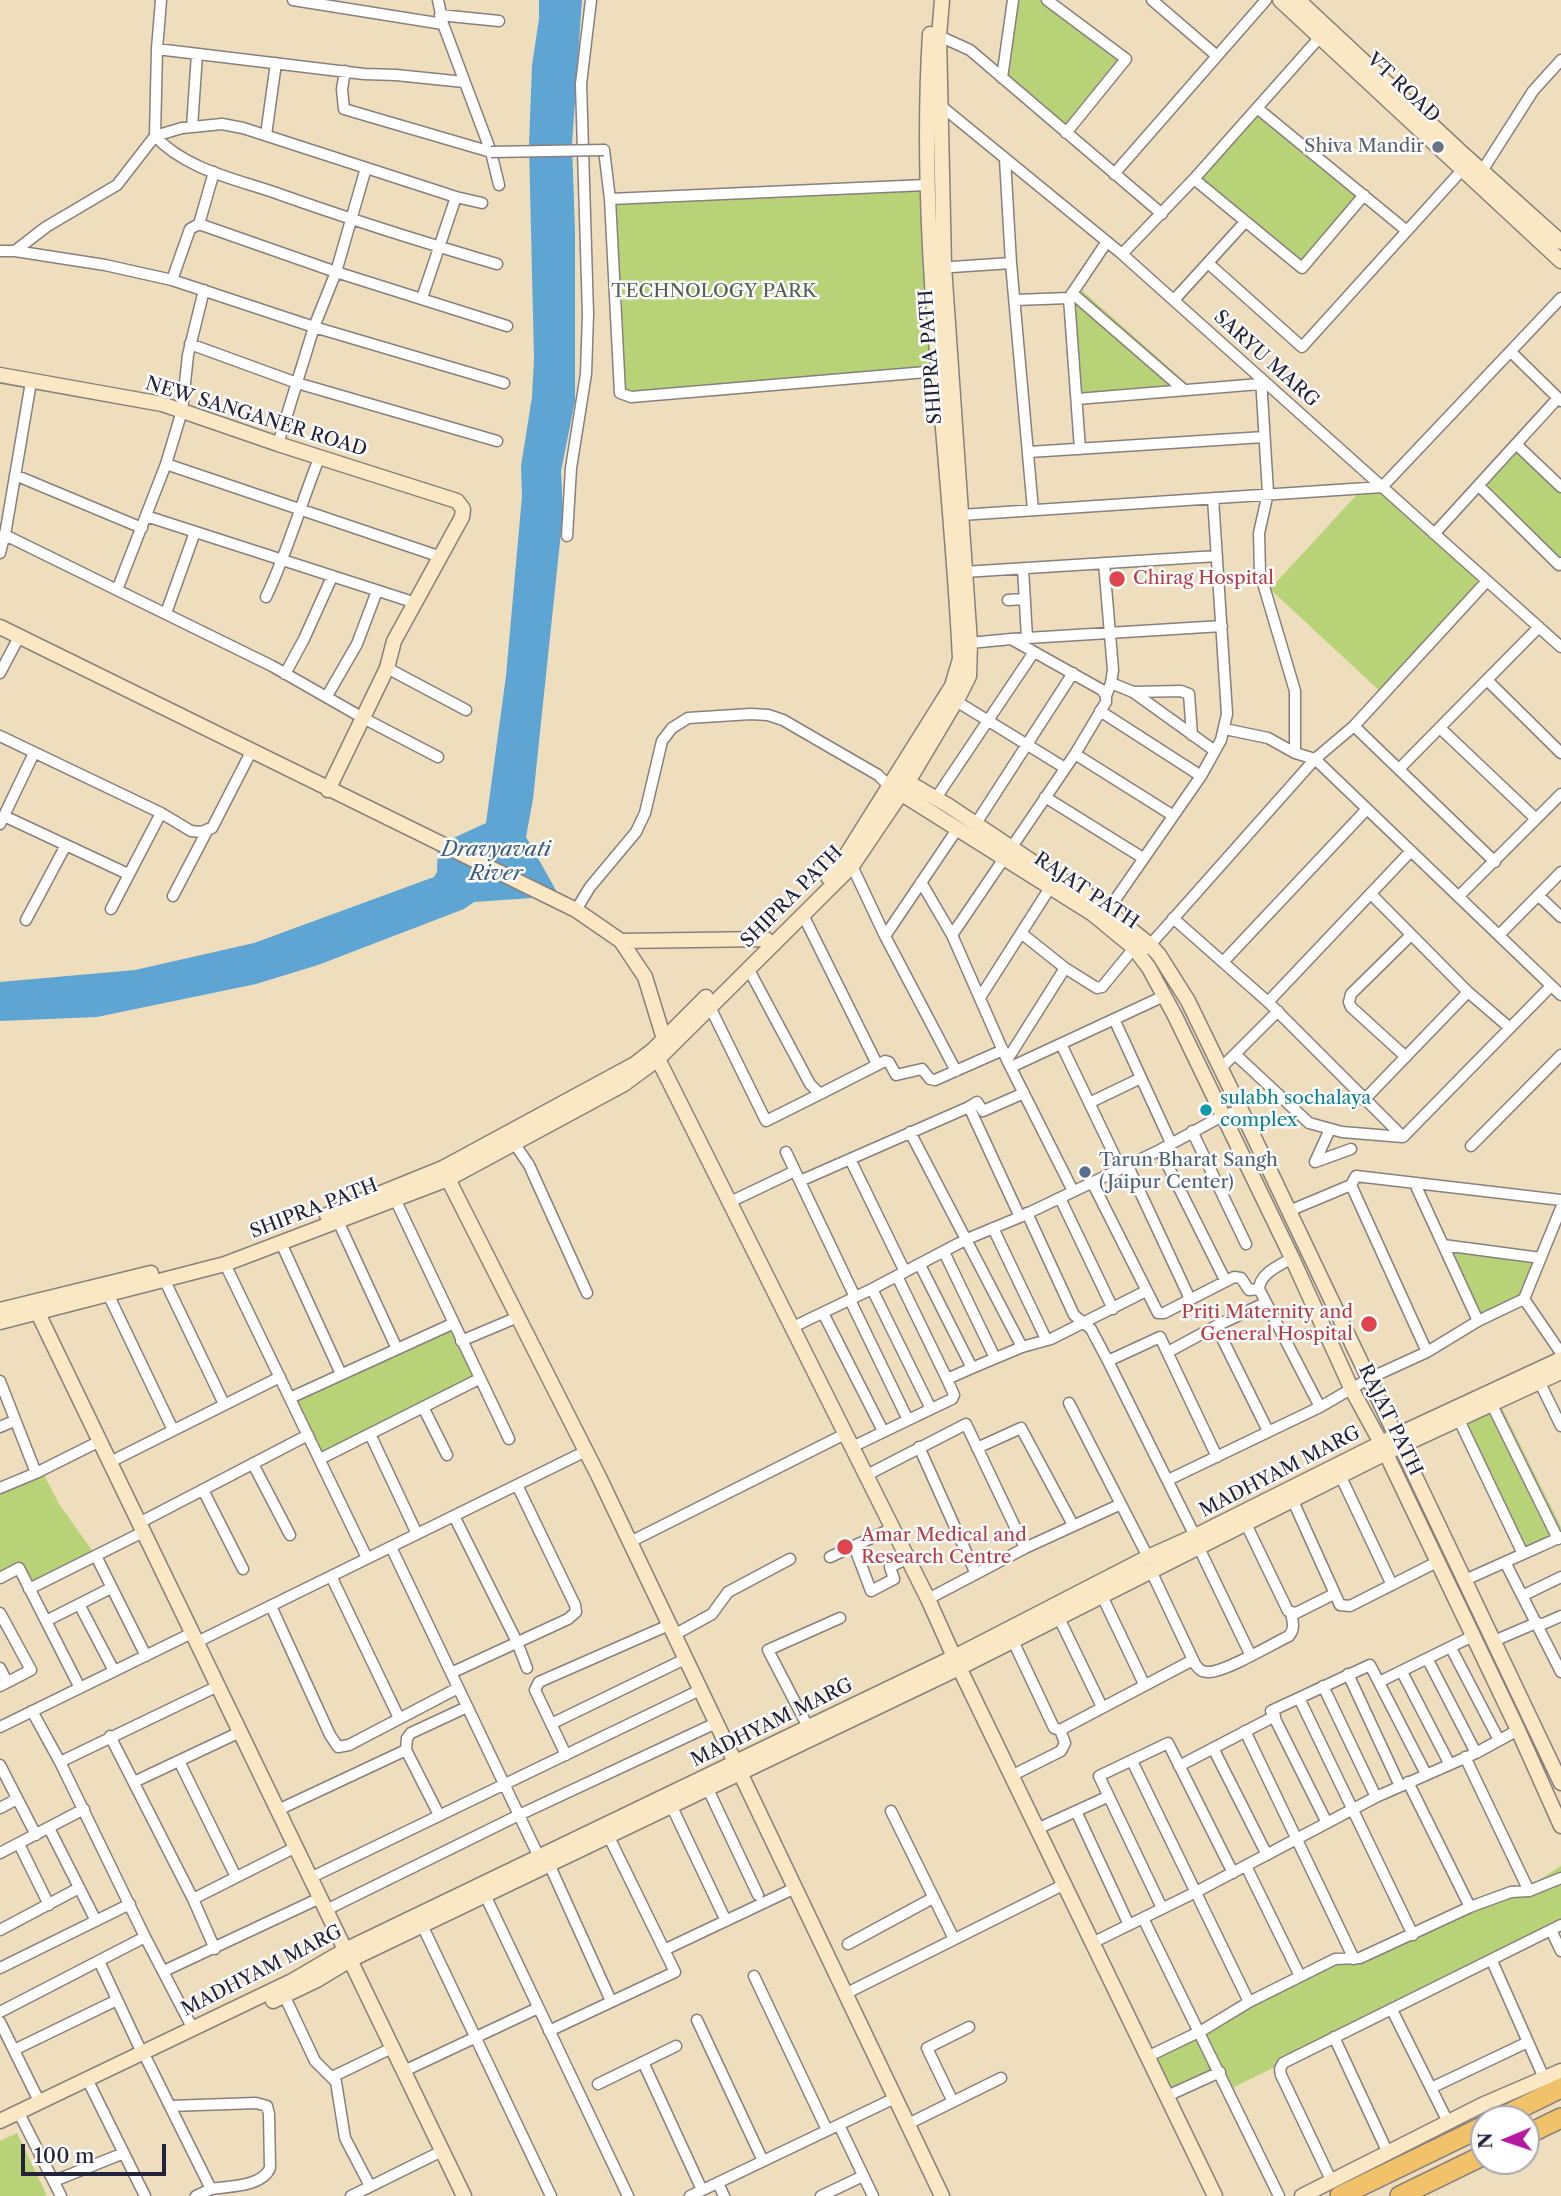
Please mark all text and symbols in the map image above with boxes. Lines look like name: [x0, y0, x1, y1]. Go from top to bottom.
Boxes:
street label: VT ROAD: [1362, 49, 1444, 127]
place label: Shiva Mandir: [1304, 136, 1424, 158]
marker: Shiva Mandir: [1430, 139, 1446, 155]
park label: TECHNOLOGY PARK: [611, 281, 817, 303]
street label: SHIPRA PATH: [915, 289, 947, 425]
street label: SARYU MARG: [1209, 306, 1323, 412]
street label: NEW SANGANER ROAD: [142, 372, 370, 462]
place label: Chirag Hospital: [1133, 568, 1274, 590]
marker: Chirag Hospital: [1107, 569, 1127, 589]
water label: Dravyavati River: [441, 837, 551, 887]
street label: SHIPRA PATH: [736, 841, 848, 953]
street label: RAJAT PATH: [1029, 848, 1143, 934]
place label: sulabh sochalaya complex: [1220, 1088, 1371, 1132]
marker: sulabh sochalaya complex: [1198, 1102, 1214, 1118]
place label: Tarun Bharat Sangh (Jaipur Center): [1099, 1150, 1278, 1194]
marker: Tarun Bharat Sangh (Jaipur Center): [1077, 1164, 1093, 1180]
street label: SHIPRA PATH: [247, 1174, 381, 1244]
place label: Priti Maternity and General Hospital: [1181, 1302, 1353, 1346]
marker: Priti Maternity and General Hospital: [1359, 1314, 1379, 1334]
street label: RAJAT PATH: [1353, 1361, 1427, 1479]
street label: MADHYAM MARG: [1196, 1422, 1364, 1522]
place label: Amar Medical and Research Centre: [861, 1525, 1027, 1569]
marker: Amar Medical and Research Centre: [835, 1537, 855, 1557]
street label: MADHYAM MARG: [687, 1674, 857, 1772]
street label: MADHYAM MARG: [178, 1921, 346, 2021]
north arrow: [1470, 2105, 1540, 2175]
scale bar: [24, 2130, 170, 2174]
text: N: [1474, 2132, 1497, 2149]
text: 100 m: [34, 2143, 95, 2168]

